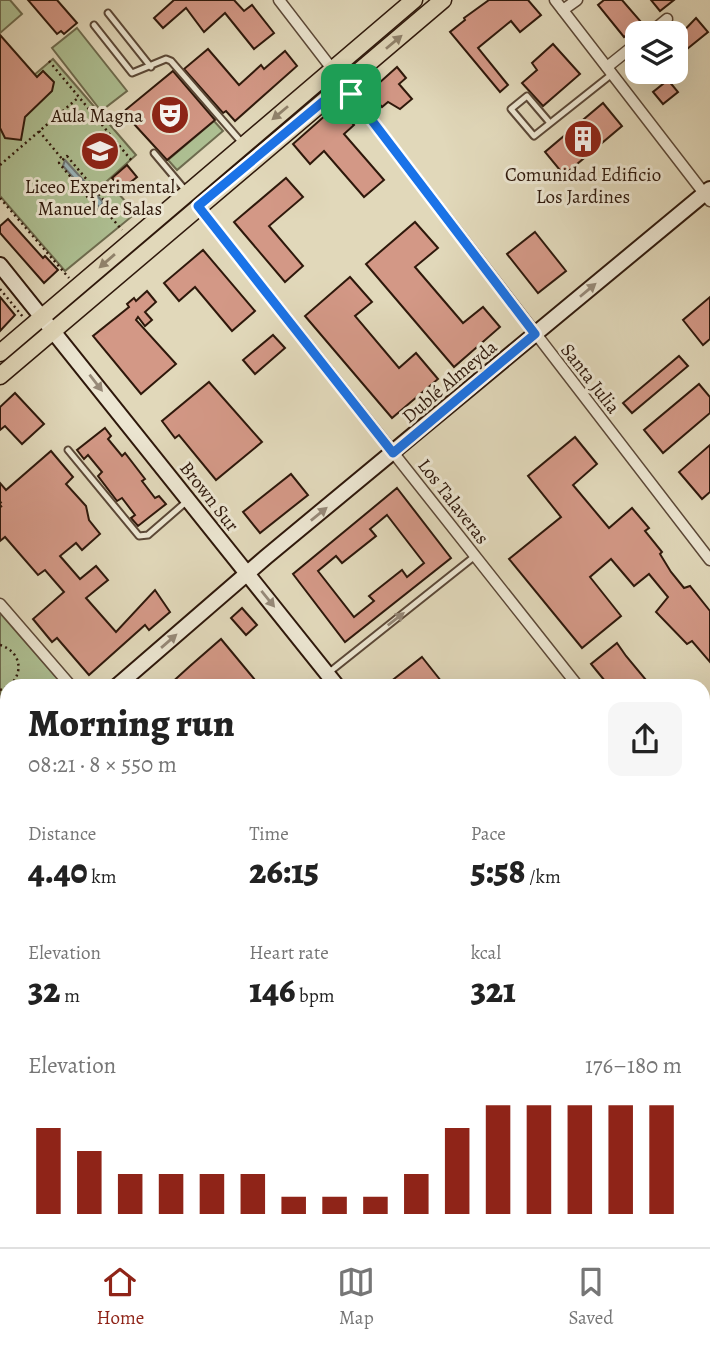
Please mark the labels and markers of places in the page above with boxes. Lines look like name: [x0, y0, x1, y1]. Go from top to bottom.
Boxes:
pin: [321, 64, 381, 124]
theatre icon: Aula Magna: [149, 94, 191, 136]
place label: Aula Magna: [50, 103, 143, 129]
building icon: Comunidad Edificio Los Jardines: [562, 118, 604, 160]
school or university icon: Liceo Experimental Manuel de Salas: [79, 130, 121, 172]
place label: Comunidad Edificio Los Jardines: [505, 162, 661, 210]
place label: Liceo Experimental Manuel de Salas: [25, 174, 176, 222]

